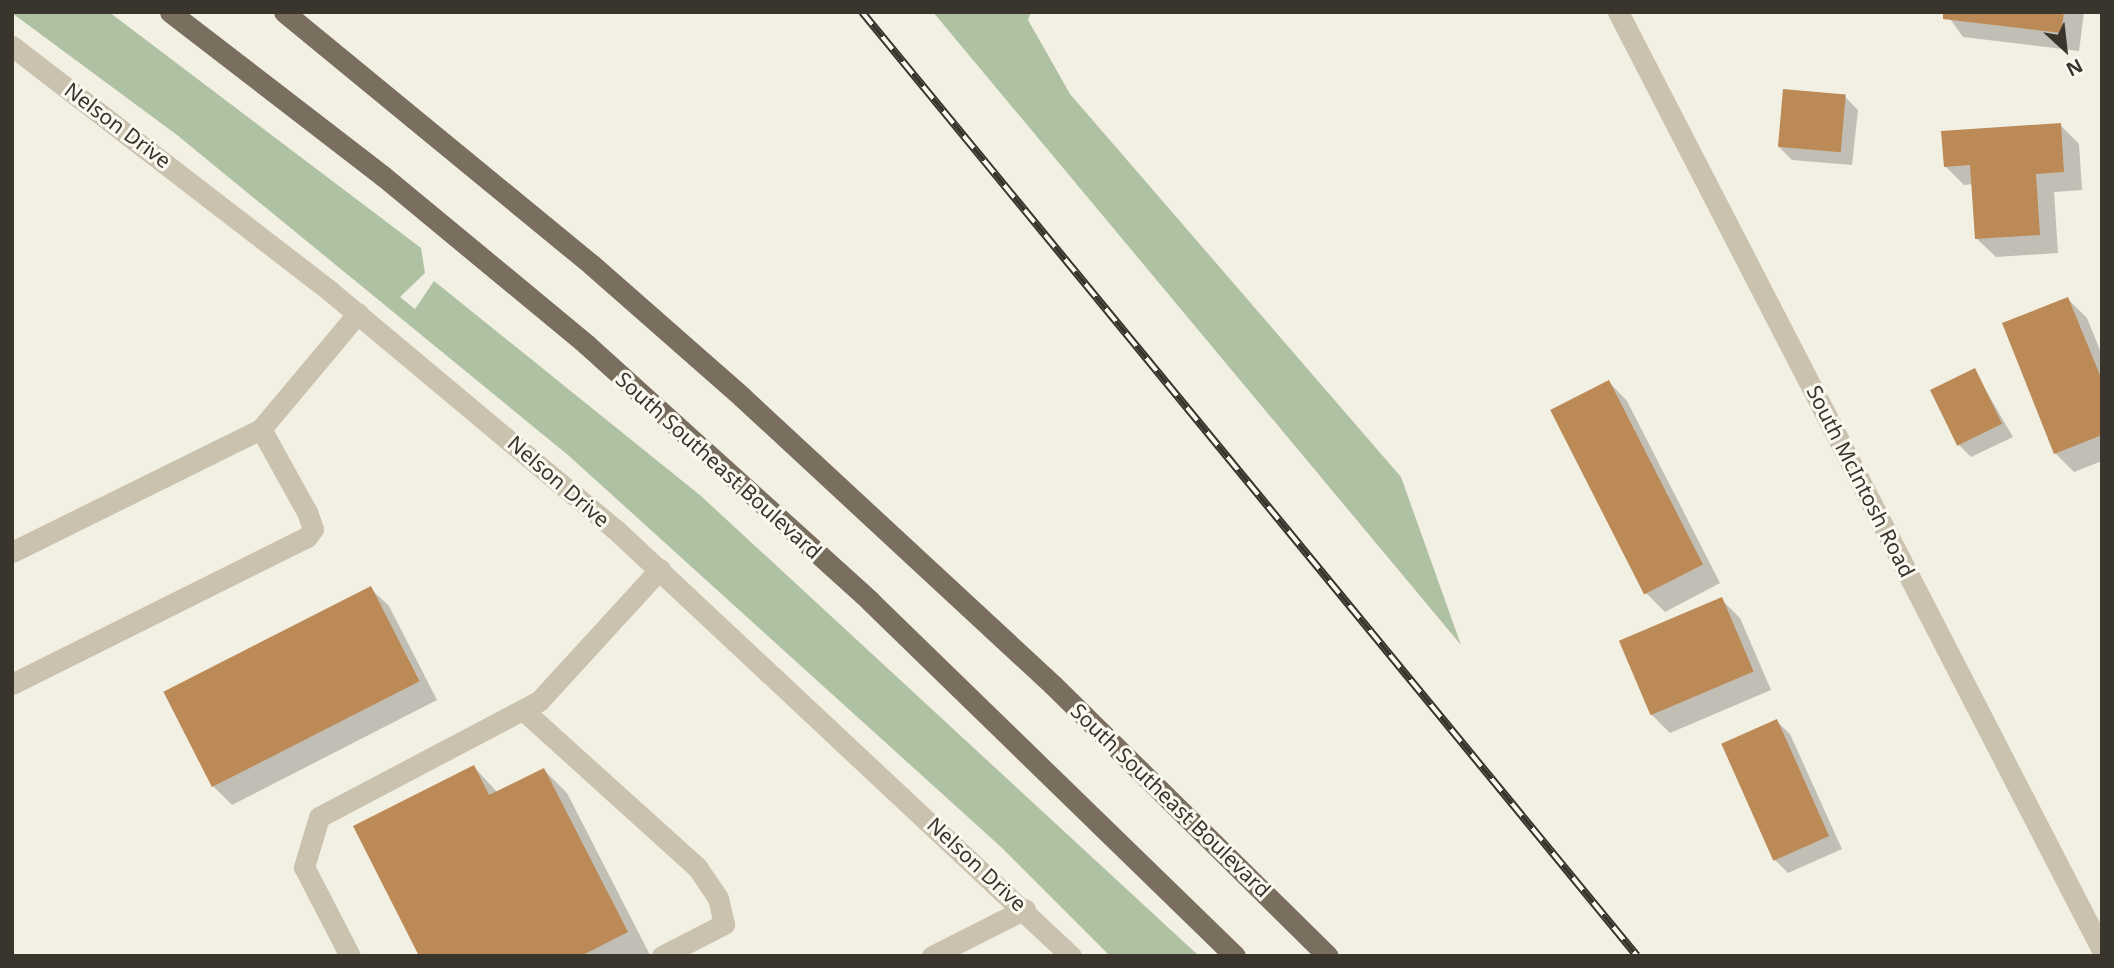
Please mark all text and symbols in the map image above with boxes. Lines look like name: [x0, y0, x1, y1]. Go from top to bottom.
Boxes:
north arrow: [2030, 14, 2100, 84]
text: N: [2062, 53, 2087, 83]
street label: Nelson Drive: [60, 77, 176, 173]
street label: South Southeast Boulevard: [611, 366, 827, 564]
street label: South McIntosh Road: [1802, 381, 1920, 581]
street label: Nelson Drive: [503, 430, 615, 532]
street label: South Southeast Boulevard: [1066, 698, 1276, 902]
street label: Nelson Drive: [922, 812, 1032, 916]

